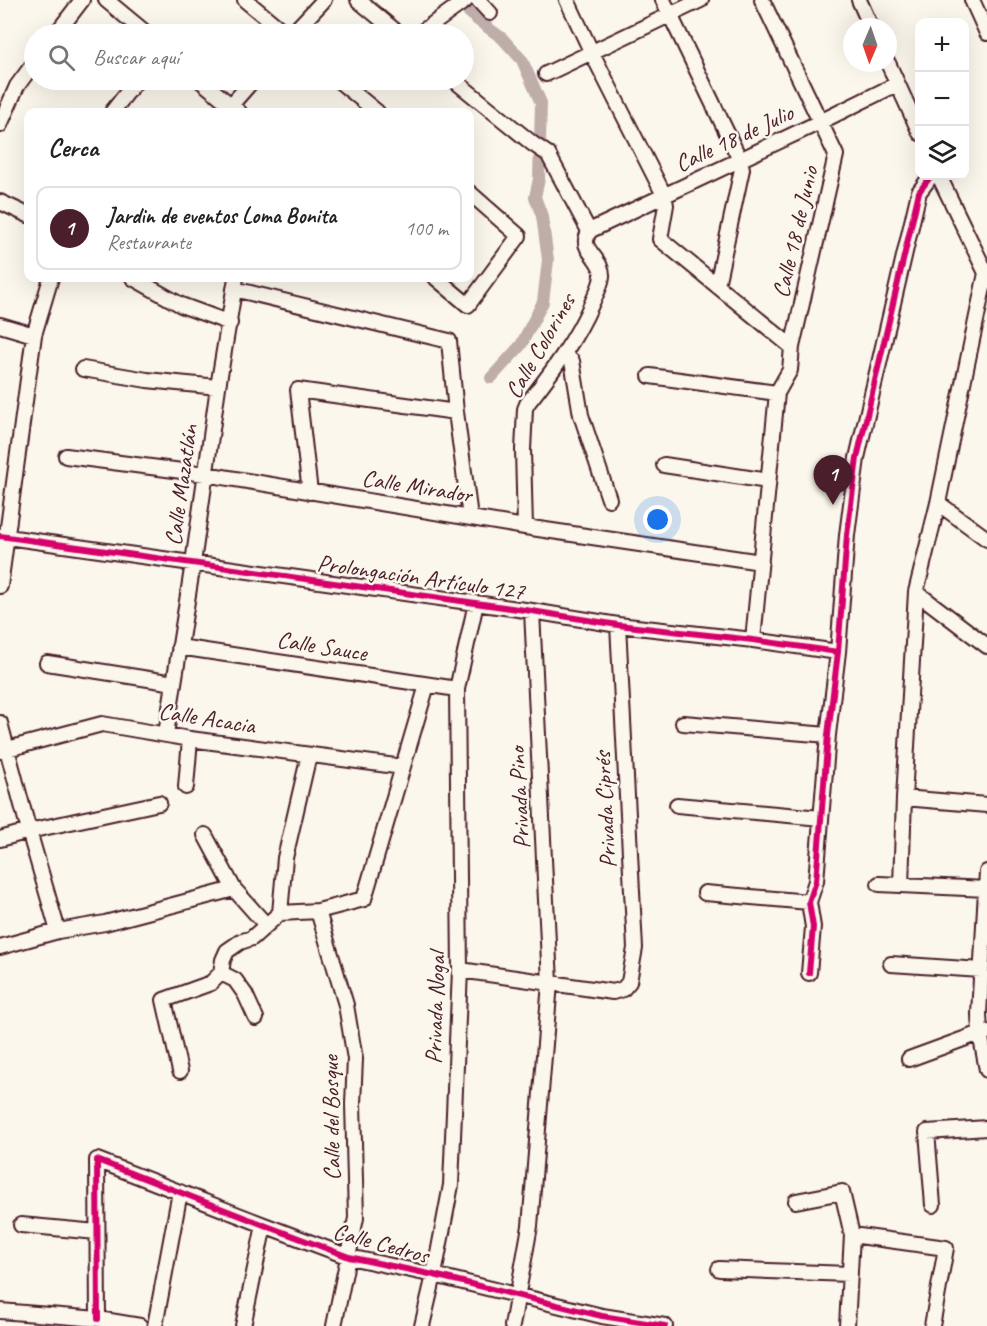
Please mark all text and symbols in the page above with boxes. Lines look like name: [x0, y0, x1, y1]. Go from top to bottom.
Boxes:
north arrow: [843, 18, 897, 72]
map controls: [915, 18, 969, 180]
button: +: [915, 18, 969, 72]
search box: [24, 24, 474, 90]
icon: search: [45, 41, 78, 74]
text: Buscar aquí: [93, 43, 179, 71]
button: −: [915, 72, 969, 126]
street label: Calle 18 de Julio: [670, 97, 799, 178]
button: layers: [915, 126, 969, 180]
text: Cerca: [48, 131, 98, 164]
street label: Calle 18 de Junio: [765, 162, 825, 301]
text: Jardin de eventos Loma Bonita: [107, 202, 336, 230]
text: 1: [65, 216, 74, 241]
text: 100 m: [405, 216, 448, 241]
text: Restaurante: [107, 230, 191, 255]
street label: Calle Colorines: [498, 287, 583, 404]
street label: Calle Mazatlán: [158, 421, 205, 547]
pin: 1: [814, 456, 852, 505]
street label: Calle Mirador: [360, 463, 476, 510]
your location: [643, 505, 672, 534]
street label: Prolongación Artículo 127: [315, 548, 528, 607]
street label: Calle Sauce: [275, 624, 371, 668]
street label: Calle Acacia: [157, 696, 259, 741]
street label: Privada Pino: [501, 744, 537, 850]
street label: Privada Ciprés: [587, 748, 623, 869]
street label: Privada Nogal: [418, 948, 452, 1065]
street label: Calle del Bosque: [315, 1053, 347, 1181]
street label: Calle Cedros: [330, 1216, 434, 1271]

